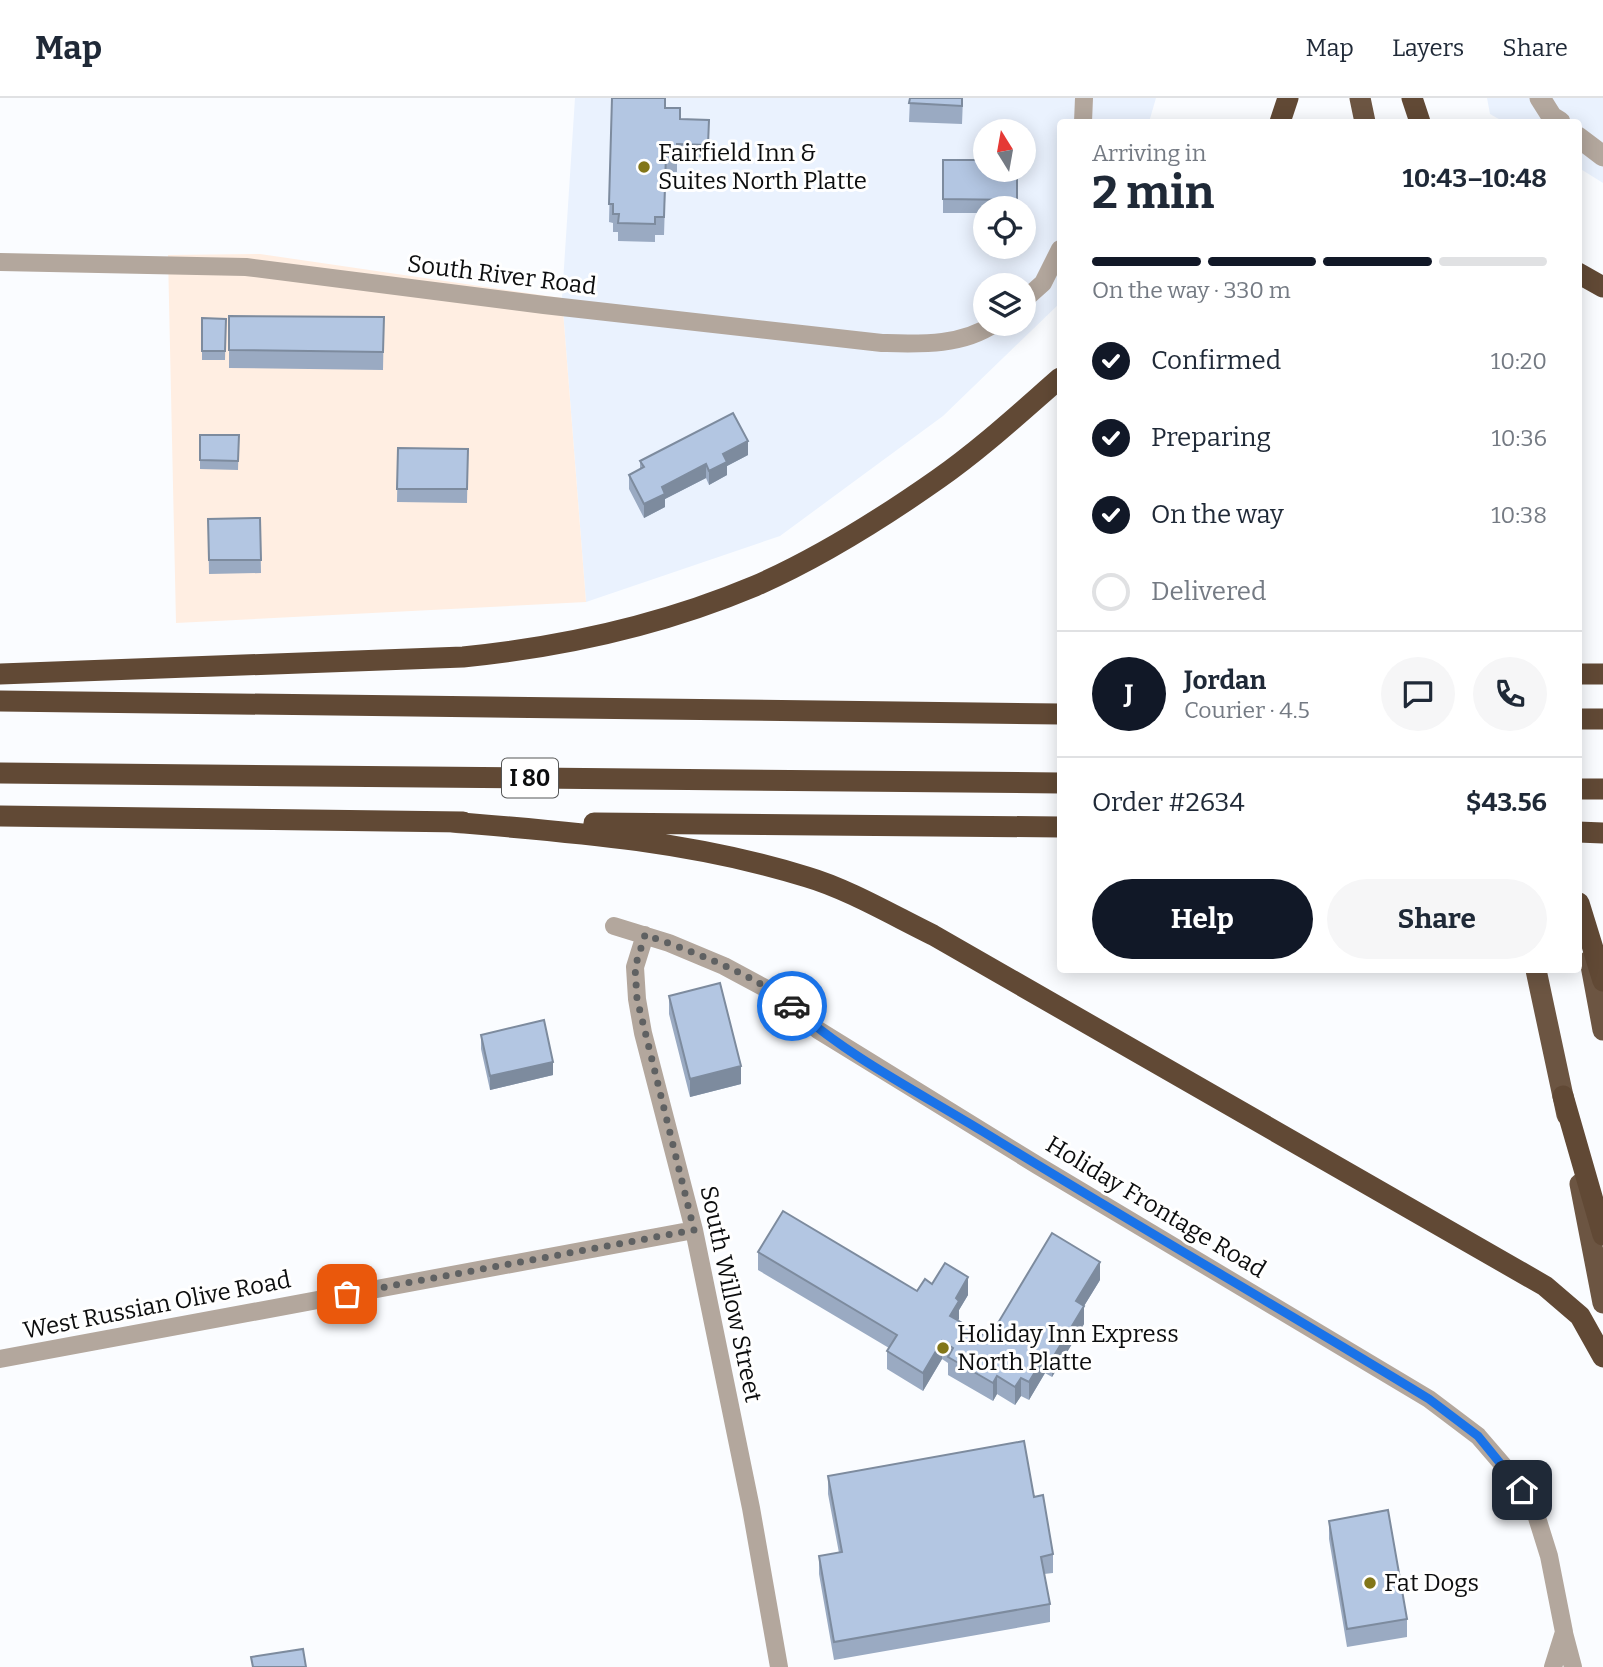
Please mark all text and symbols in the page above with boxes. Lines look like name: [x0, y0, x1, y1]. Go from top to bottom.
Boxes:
text: Map: [35, 28, 102, 68]
text: Map: [1306, 34, 1354, 62]
text: Layers: [1392, 34, 1464, 62]
text: Share: [1502, 34, 1568, 62]
north arrow: [973, 119, 1036, 182]
map controls: [973, 119, 1036, 336]
place label: Fairfield Inn & Suites North Platte: [658, 139, 867, 195]
text: Arriving in: [1092, 139, 1206, 167]
marker: Fairfield Inn & Suites North Platte: [636, 159, 652, 175]
text: 10:43–10:48: [1403, 163, 1547, 194]
text: 2 min: [1092, 165, 1214, 220]
button: locate: [973, 196, 1036, 259]
street label: South River Road: [406, 250, 598, 300]
button: layers: [973, 273, 1036, 336]
text: On the way · 330 m: [1092, 276, 1291, 304]
icon: check: [1092, 342, 1130, 380]
text: Confirmed: [1151, 345, 1281, 376]
text: 10:20: [1491, 347, 1547, 375]
icon: check: [1092, 419, 1130, 457]
text: Preparing: [1151, 422, 1271, 453]
text: 10:36: [1491, 424, 1547, 452]
icon: check: [1092, 496, 1130, 534]
text: On the way: [1151, 499, 1284, 530]
text: 10:38: [1491, 501, 1547, 529]
text: Delivered: [1151, 576, 1266, 607]
button: chat: [1381, 657, 1455, 731]
button: phone: [1473, 657, 1547, 731]
text: Jordan: [1184, 665, 1266, 696]
text: J: [1125, 679, 1133, 710]
text: Courier · 4.5: [1184, 696, 1310, 724]
road number: I 80: [502, 758, 558, 798]
text: Order #2634: [1092, 787, 1245, 818]
text: $43.56: [1466, 787, 1547, 818]
button: Help: [1092, 879, 1313, 959]
button: Share: [1327, 879, 1547, 959]
courier: [757, 971, 827, 1041]
icon: car: [773, 987, 811, 1025]
street label: Holiday Frontage Road: [1041, 1130, 1271, 1284]
street label: South Willow Street: [694, 1183, 768, 1405]
pin: [317, 1264, 377, 1324]
street label: West Russian Olive Road: [21, 1265, 293, 1345]
icon: bag: [328, 1275, 366, 1313]
place label: Holiday Inn Express North Platte: [957, 1320, 1179, 1376]
marker: Holiday Inn Express North Platte: [935, 1340, 951, 1356]
pin: [1492, 1460, 1552, 1520]
icon: home: [1503, 1471, 1541, 1509]
place label: Fat Dogs: [1384, 1569, 1479, 1597]
marker: Fat Dogs: [1362, 1575, 1378, 1591]

